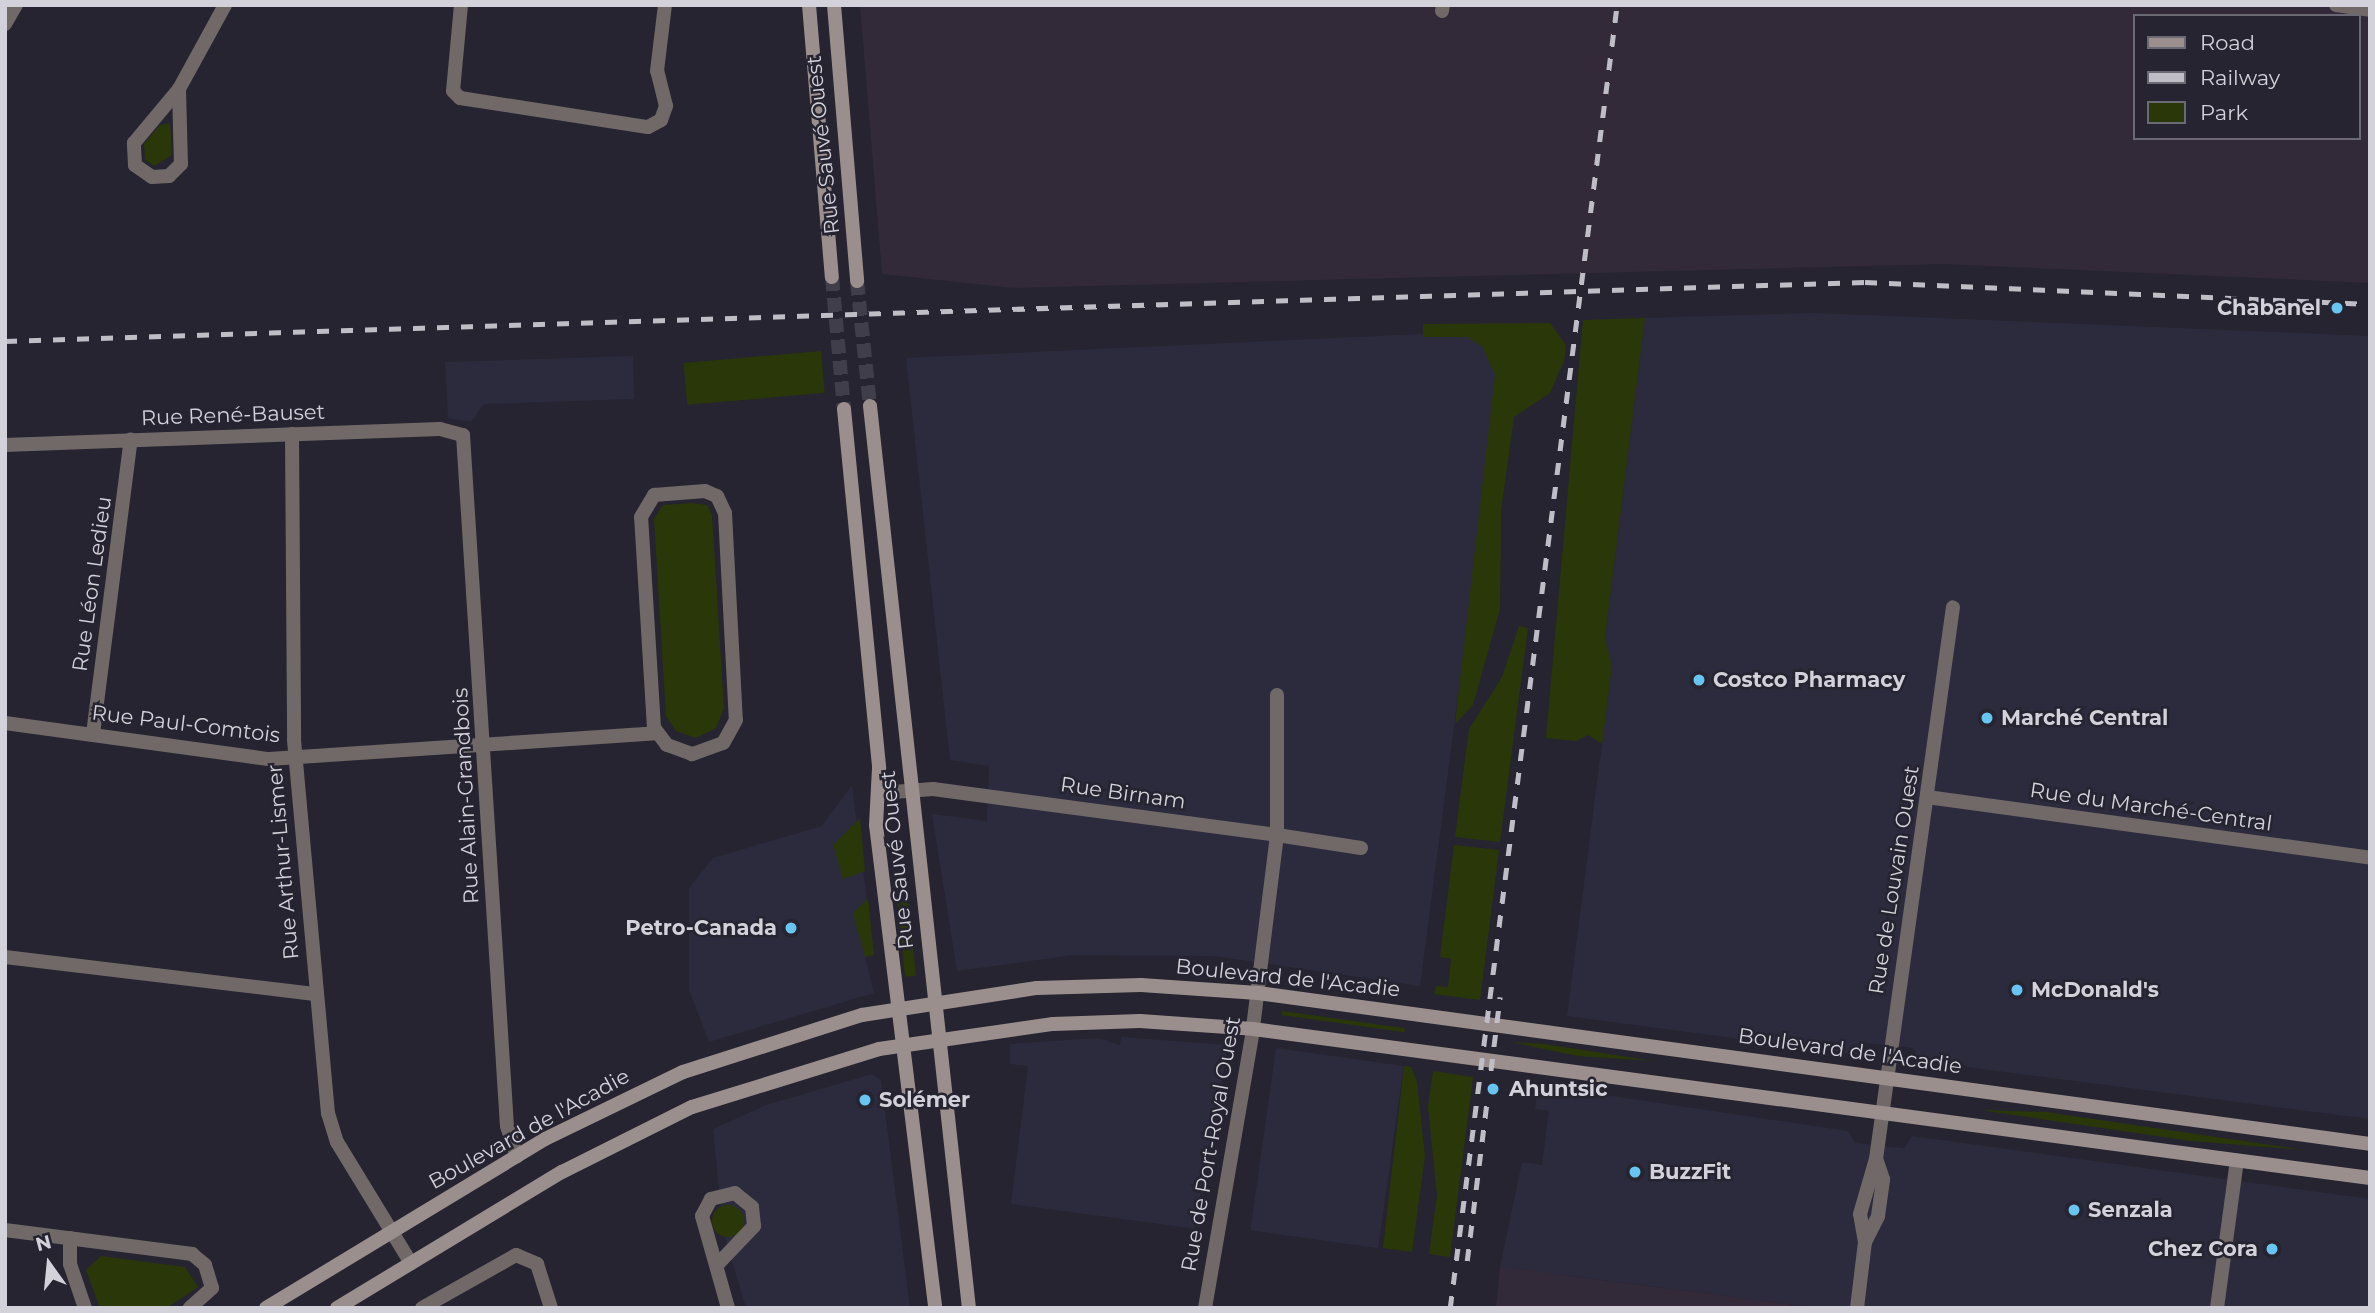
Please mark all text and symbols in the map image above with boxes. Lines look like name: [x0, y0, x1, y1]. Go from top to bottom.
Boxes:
legend: [2134, 14, 2361, 140]
text: Road: [2200, 30, 2255, 55]
street label: Rue Sauvé Ouest: [801, 55, 845, 235]
text: Railway: [2200, 65, 2280, 90]
text: Park: [2200, 100, 2248, 125]
place label: Chabanel: [2217, 295, 2321, 321]
marker: Chabanel: [2327, 298, 2347, 318]
street label: Rue René-Bauset: [140, 399, 326, 431]
street label: Rue Léon Ledieu: [67, 495, 117, 673]
place label: Costco Pharmacy: [1713, 667, 1905, 693]
marker: Costco Pharmacy: [1691, 672, 1707, 688]
street label: Rue Alain-Grandbois: [448, 687, 484, 905]
street label: Rue Paul-Comtois: [90, 700, 282, 748]
place label: Marché Central: [2001, 705, 2168, 731]
marker: Marché Central: [1979, 710, 1995, 726]
street label: Rue Arthur-Lismer: [262, 763, 304, 961]
street label: Rue de Louvain Ouest: [1863, 764, 1925, 996]
street label: Rue Sauvé Ouest: [875, 770, 919, 950]
street label: Rue Birnam: [1059, 772, 1187, 814]
street label: Rue du Marché-Central: [2028, 778, 2274, 836]
place label: Petro-Canada: [625, 915, 777, 941]
marker: Petro-Canada: [783, 920, 799, 936]
street label: Boulevard de l'Acadie: [1174, 954, 1402, 1002]
place label: McDonald's: [2031, 977, 2159, 1003]
marker: McDonald's: [2009, 982, 2025, 998]
street label: Rue de Port-Royal Ouest: [1176, 1014, 1246, 1274]
street label: Boulevard de l'Acadie: [1737, 1023, 1963, 1079]
street label: Boulevard de l'Acadie: [424, 1063, 634, 1195]
place label: Ahuntsic: [1509, 1076, 1608, 1102]
marker: Ahuntsic: [1483, 1079, 1503, 1099]
place label: Solémer: [879, 1087, 970, 1113]
marker: Solémer: [857, 1092, 873, 1108]
place label: BuzzFit: [1649, 1159, 1731, 1185]
marker: BuzzFit: [1627, 1164, 1643, 1180]
place label: Senzala: [2088, 1197, 2173, 1223]
marker: Senzala: [2066, 1202, 2082, 1218]
north arrow: [14, 1229, 84, 1299]
text: N: [33, 1230, 54, 1256]
place label: Chez Cora: [2148, 1236, 2258, 1262]
marker: Chez Cora: [2264, 1241, 2280, 1257]

